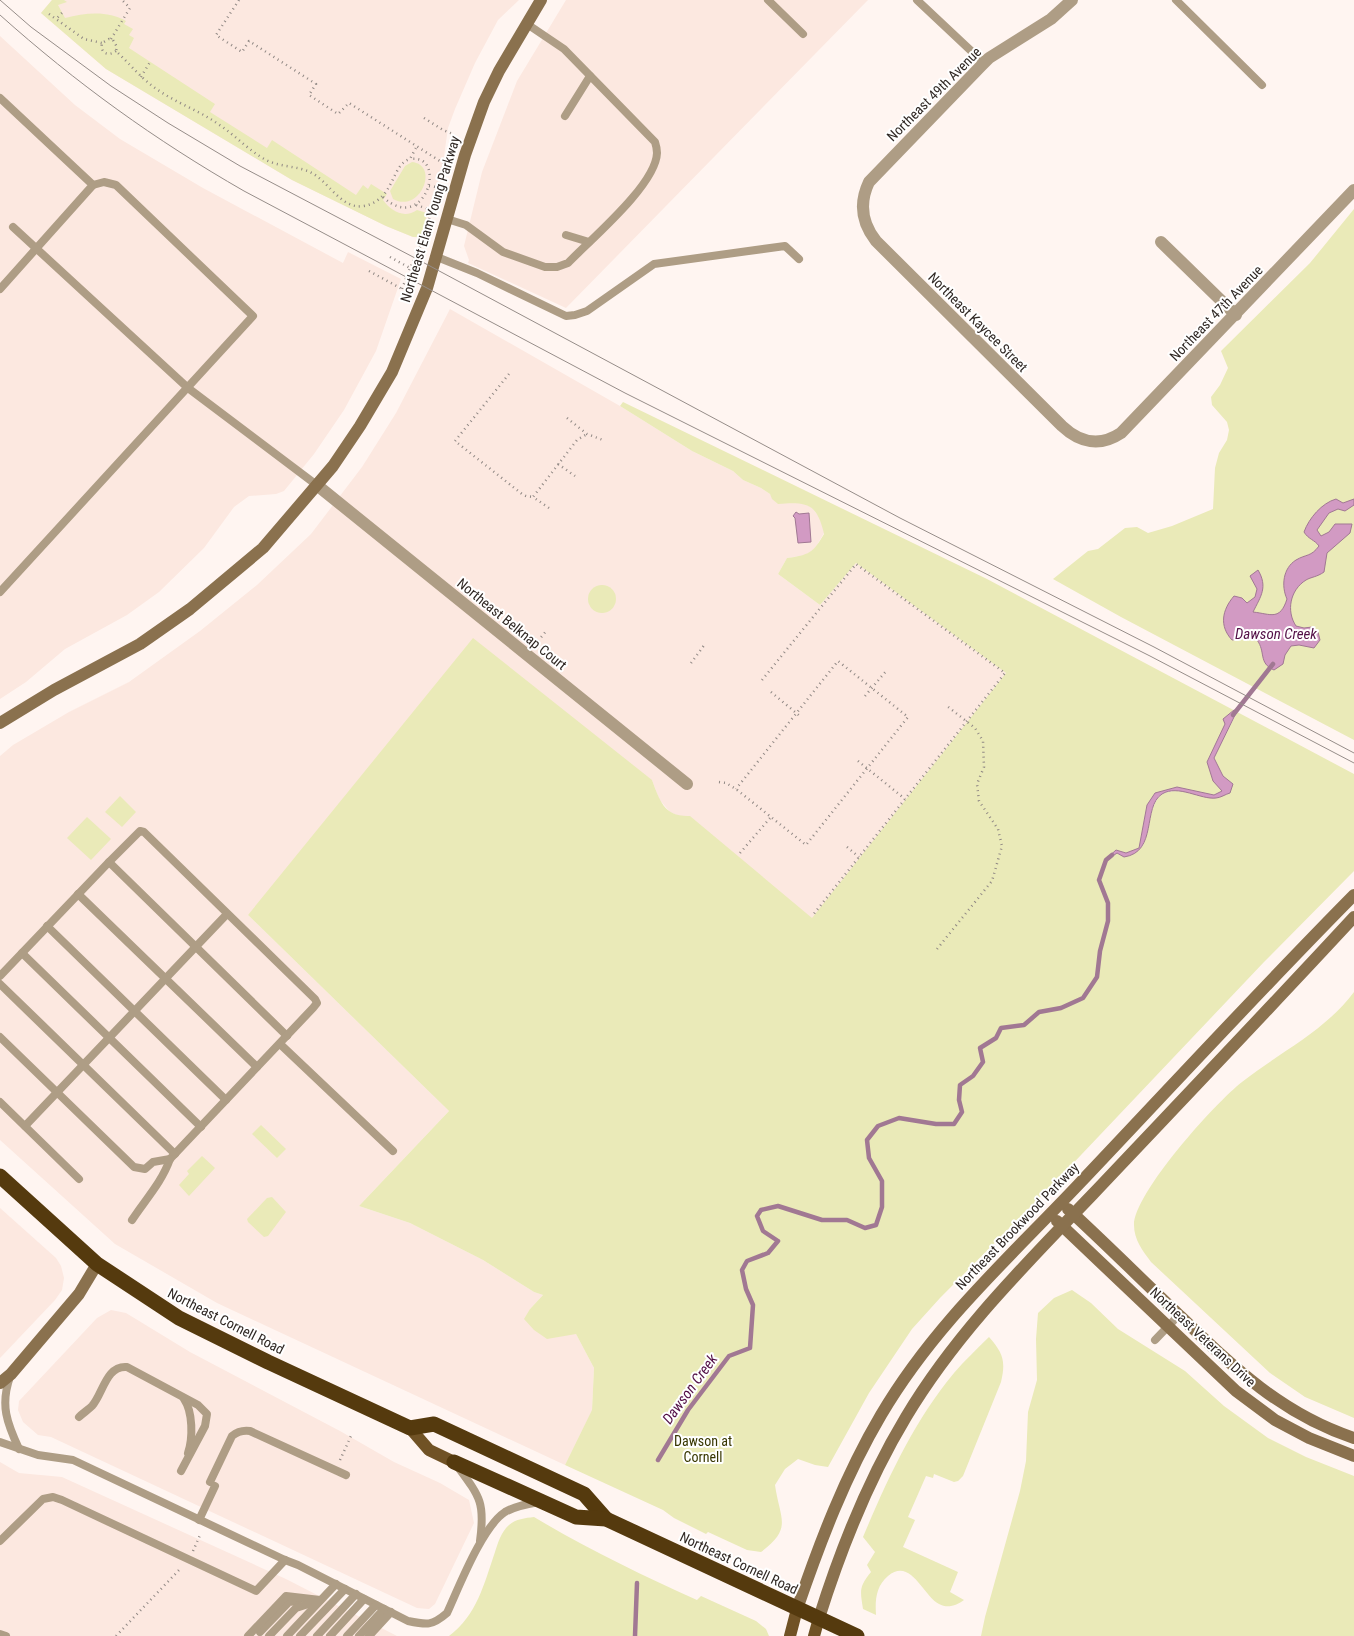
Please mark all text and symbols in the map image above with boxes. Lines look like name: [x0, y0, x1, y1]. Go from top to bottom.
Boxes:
street label: Northeast 49th Avenue: [884, 43, 985, 144]
street label: Northeast Elam Young Parkway: [397, 134, 463, 304]
street label: Northeast 47th Avenue: [1166, 262, 1266, 364]
street label: Northeast Kaycee Street: [925, 269, 1031, 375]
street label: Northeast Belknap Court: [454, 575, 570, 673]
water label: Dawson Creek: [1235, 625, 1317, 643]
street label: Northeast Brookwood Parkway: [952, 1159, 1082, 1293]
street label: Northeast Veterans Drive: [1147, 1284, 1259, 1390]
street label: Northeast Cornell Road: [165, 1285, 287, 1357]
water label: Dawson Creek: [659, 1350, 722, 1427]
park label: Dawson at Cornell: [674, 1433, 732, 1465]
street label: Northeast Cornell Road: [677, 1529, 801, 1597]

